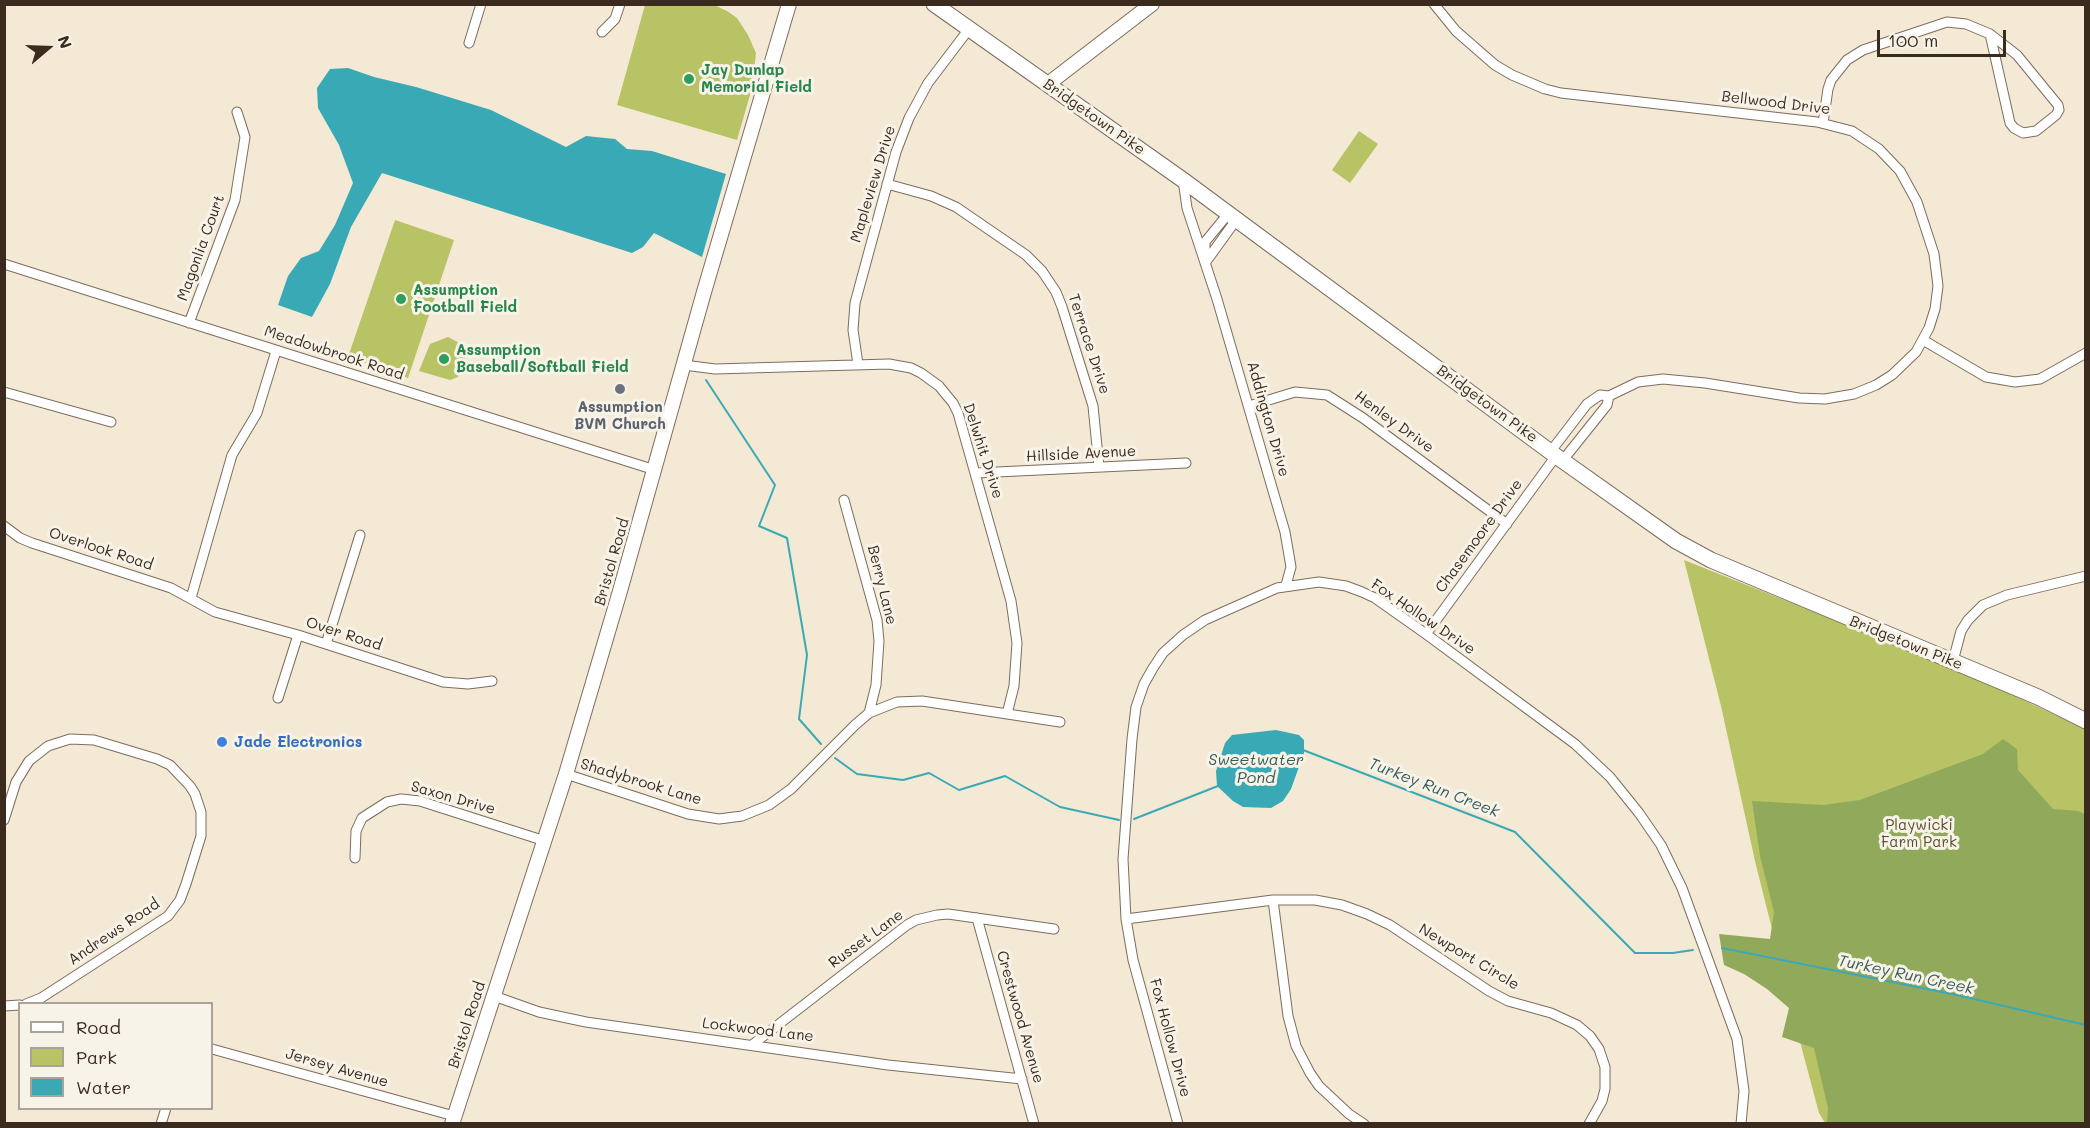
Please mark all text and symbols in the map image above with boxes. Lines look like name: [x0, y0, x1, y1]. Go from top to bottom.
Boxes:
north arrow: [18, 18, 78, 78]
scale bar: [1880, 18, 2009, 56]
text: 100 m: [1888, 28, 1938, 52]
text: N: [54, 33, 77, 51]
place label: Jay Dunlap Memorial Field: [701, 61, 812, 96]
marker: Jay Dunlap Memorial Field: [682, 72, 696, 86]
street label: Bridgetown Pike: [1040, 75, 1148, 159]
street label: Bellwood Drive: [1721, 87, 1831, 119]
street label: Mapleview Drive: [847, 123, 899, 245]
street label: Magonlia Court: [173, 192, 229, 304]
place label: Assumption Football Field: [413, 281, 517, 316]
street label: Terrace Drive: [1064, 291, 1114, 397]
marker: Assumption Football Field: [394, 292, 408, 306]
street label: Meadowbrook Road: [262, 322, 406, 384]
place label: Assumption Baseball/Softball Field: [456, 341, 628, 376]
marker: Assumption Baseball/Softball Field: [437, 352, 451, 366]
street label: Addington Drive: [1243, 359, 1293, 479]
street label: Bridgetown Pike: [1433, 361, 1541, 447]
marker: Assumption BVM Church: [613, 382, 627, 396]
street label: Henley Drive: [1351, 387, 1437, 457]
place label: Assumption BVM Church: [574, 398, 666, 433]
street label: Delwhit Drive: [959, 401, 1007, 501]
street label: Hillside Avenue: [1026, 442, 1136, 466]
street label: Chasemoore Drive: [1432, 476, 1526, 596]
street label: Bristol Road: [591, 516, 633, 608]
street label: Overlook Road: [47, 524, 155, 574]
street label: Berry Lane: [863, 543, 901, 627]
street label: Fox Hollow Drive: [1367, 575, 1479, 659]
street label: Bridgetown Pike: [1847, 612, 1965, 674]
street label: Over Road: [304, 613, 384, 655]
place label: Jade Electronics: [234, 733, 362, 751]
marker: Jade Electronics: [215, 735, 229, 749]
water label: Sweetwater Pond: [1208, 750, 1304, 788]
water label: Turkey Run Creek: [1366, 754, 1502, 822]
street label: Shadybrook Lane: [578, 755, 704, 809]
street label: Saxon Drive: [409, 777, 497, 819]
park label: Playwicki Farm Park: [1881, 816, 1957, 851]
street label: Andrews Road: [65, 895, 163, 969]
street label: Russet Lane: [825, 906, 907, 972]
street label: Newport Circle: [1416, 920, 1522, 994]
street label: Crestwood Avenue: [992, 949, 1048, 1085]
water label: Turkey Run Creek: [1836, 951, 1976, 999]
street label: Fox Hollow Drive: [1146, 977, 1194, 1099]
street label: Bristol Road: [445, 979, 489, 1071]
legend: [18, 1002, 213, 1110]
street label: Lockwood Lane: [701, 1014, 815, 1046]
text: Road: [76, 1015, 121, 1039]
text: Park: [76, 1045, 117, 1069]
street label: Jersey Avenue: [283, 1045, 391, 1091]
text: Water: [76, 1075, 131, 1099]

